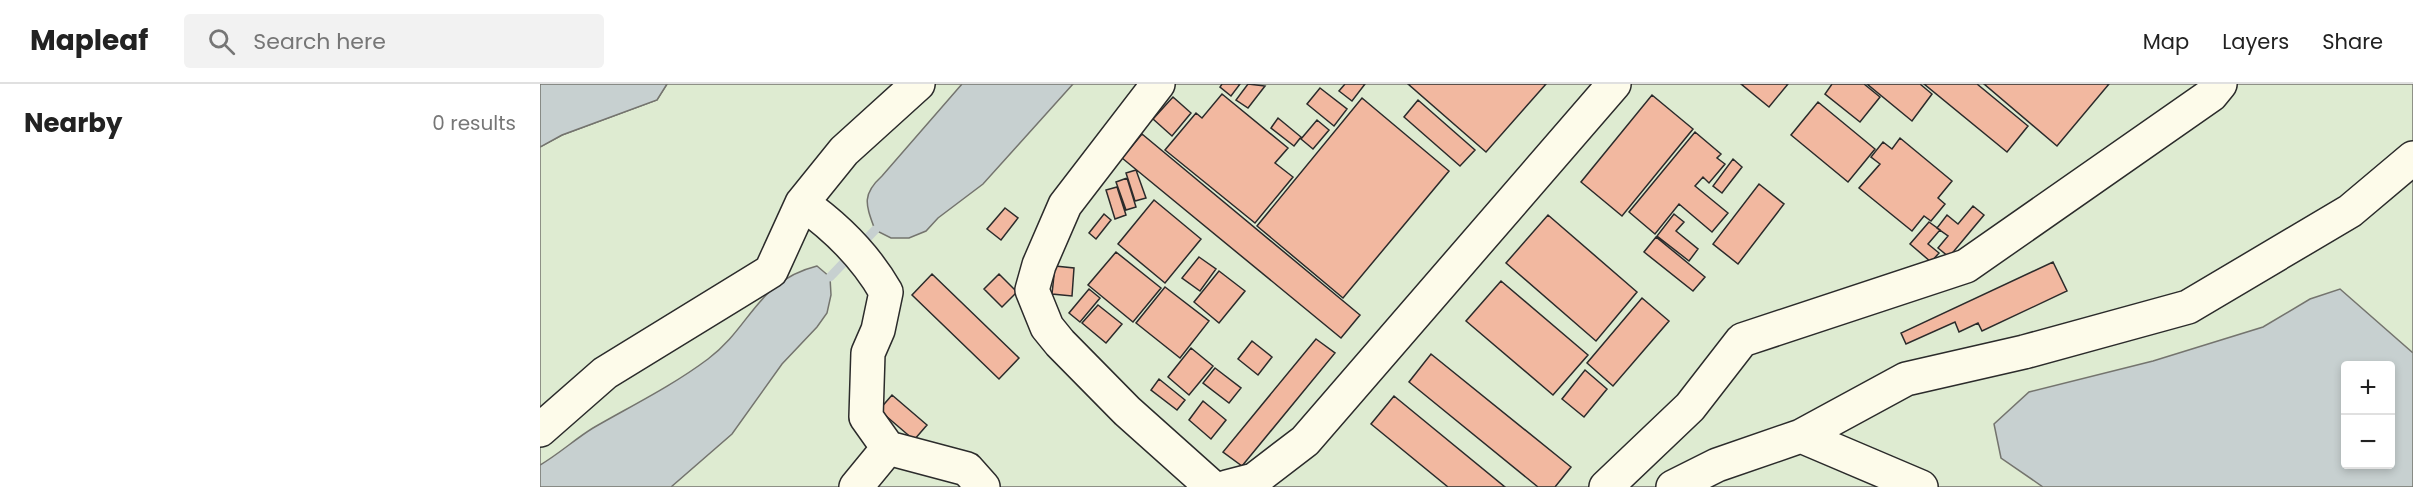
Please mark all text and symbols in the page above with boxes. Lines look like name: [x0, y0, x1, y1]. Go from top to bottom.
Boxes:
search box: [184, 14, 604, 68]
text: Mapleaf: [30, 21, 148, 60]
icon: search: [205, 25, 238, 58]
text: Search here: [253, 26, 386, 57]
text: Map: [2143, 27, 2189, 56]
text: Layers: [2222, 27, 2289, 56]
text: Share: [2322, 27, 2383, 56]
text: Nearby: [24, 105, 122, 141]
text: 0 results: [432, 109, 516, 137]
map controls: [2341, 361, 2395, 469]
button: +: [2341, 361, 2395, 415]
button: −: [2341, 415, 2395, 469]

